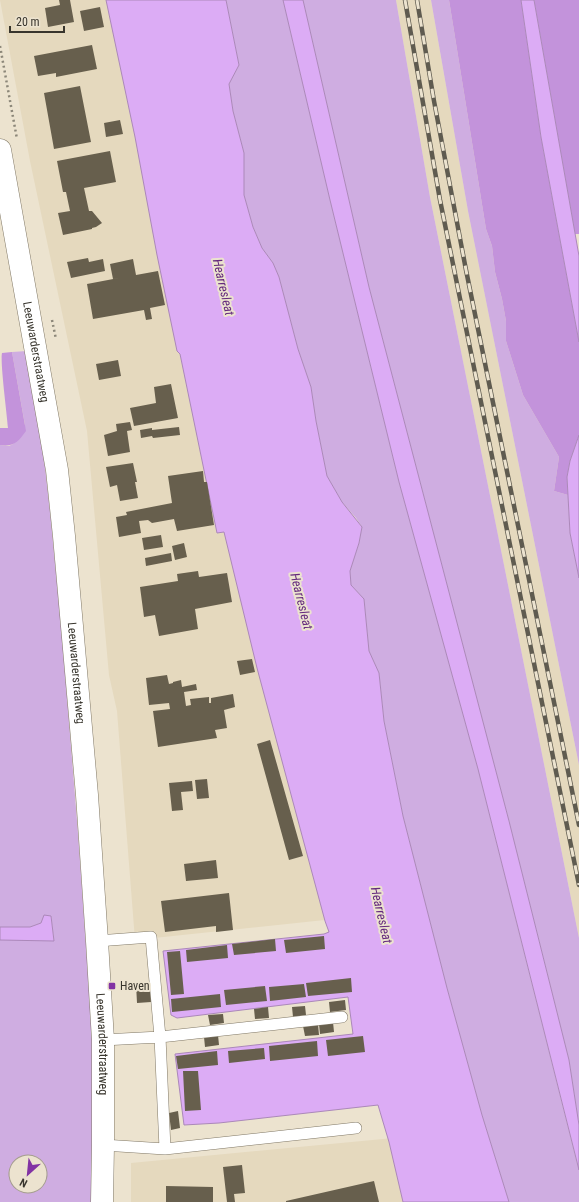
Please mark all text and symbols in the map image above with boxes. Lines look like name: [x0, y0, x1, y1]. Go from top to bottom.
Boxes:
scale bar: [10, 8, 64, 34]
text: 20 m: [16, 15, 40, 29]
water label: Hearresleat: [210, 257, 237, 317]
street label: Leeuwarderstraatweg: [20, 300, 52, 403]
water label: Hearresleat: [287, 571, 316, 631]
street label: Leeuwarderstraatweg: [65, 622, 88, 725]
water label: Hearresleat: [368, 885, 395, 945]
place label: Haven: [120, 979, 150, 993]
marker: Haven: [107, 981, 117, 991]
street label: Leeuwarderstraatweg: [93, 993, 110, 1095]
north arrow: [8, 1154, 48, 1194]
text: N: [18, 1175, 30, 1190]

